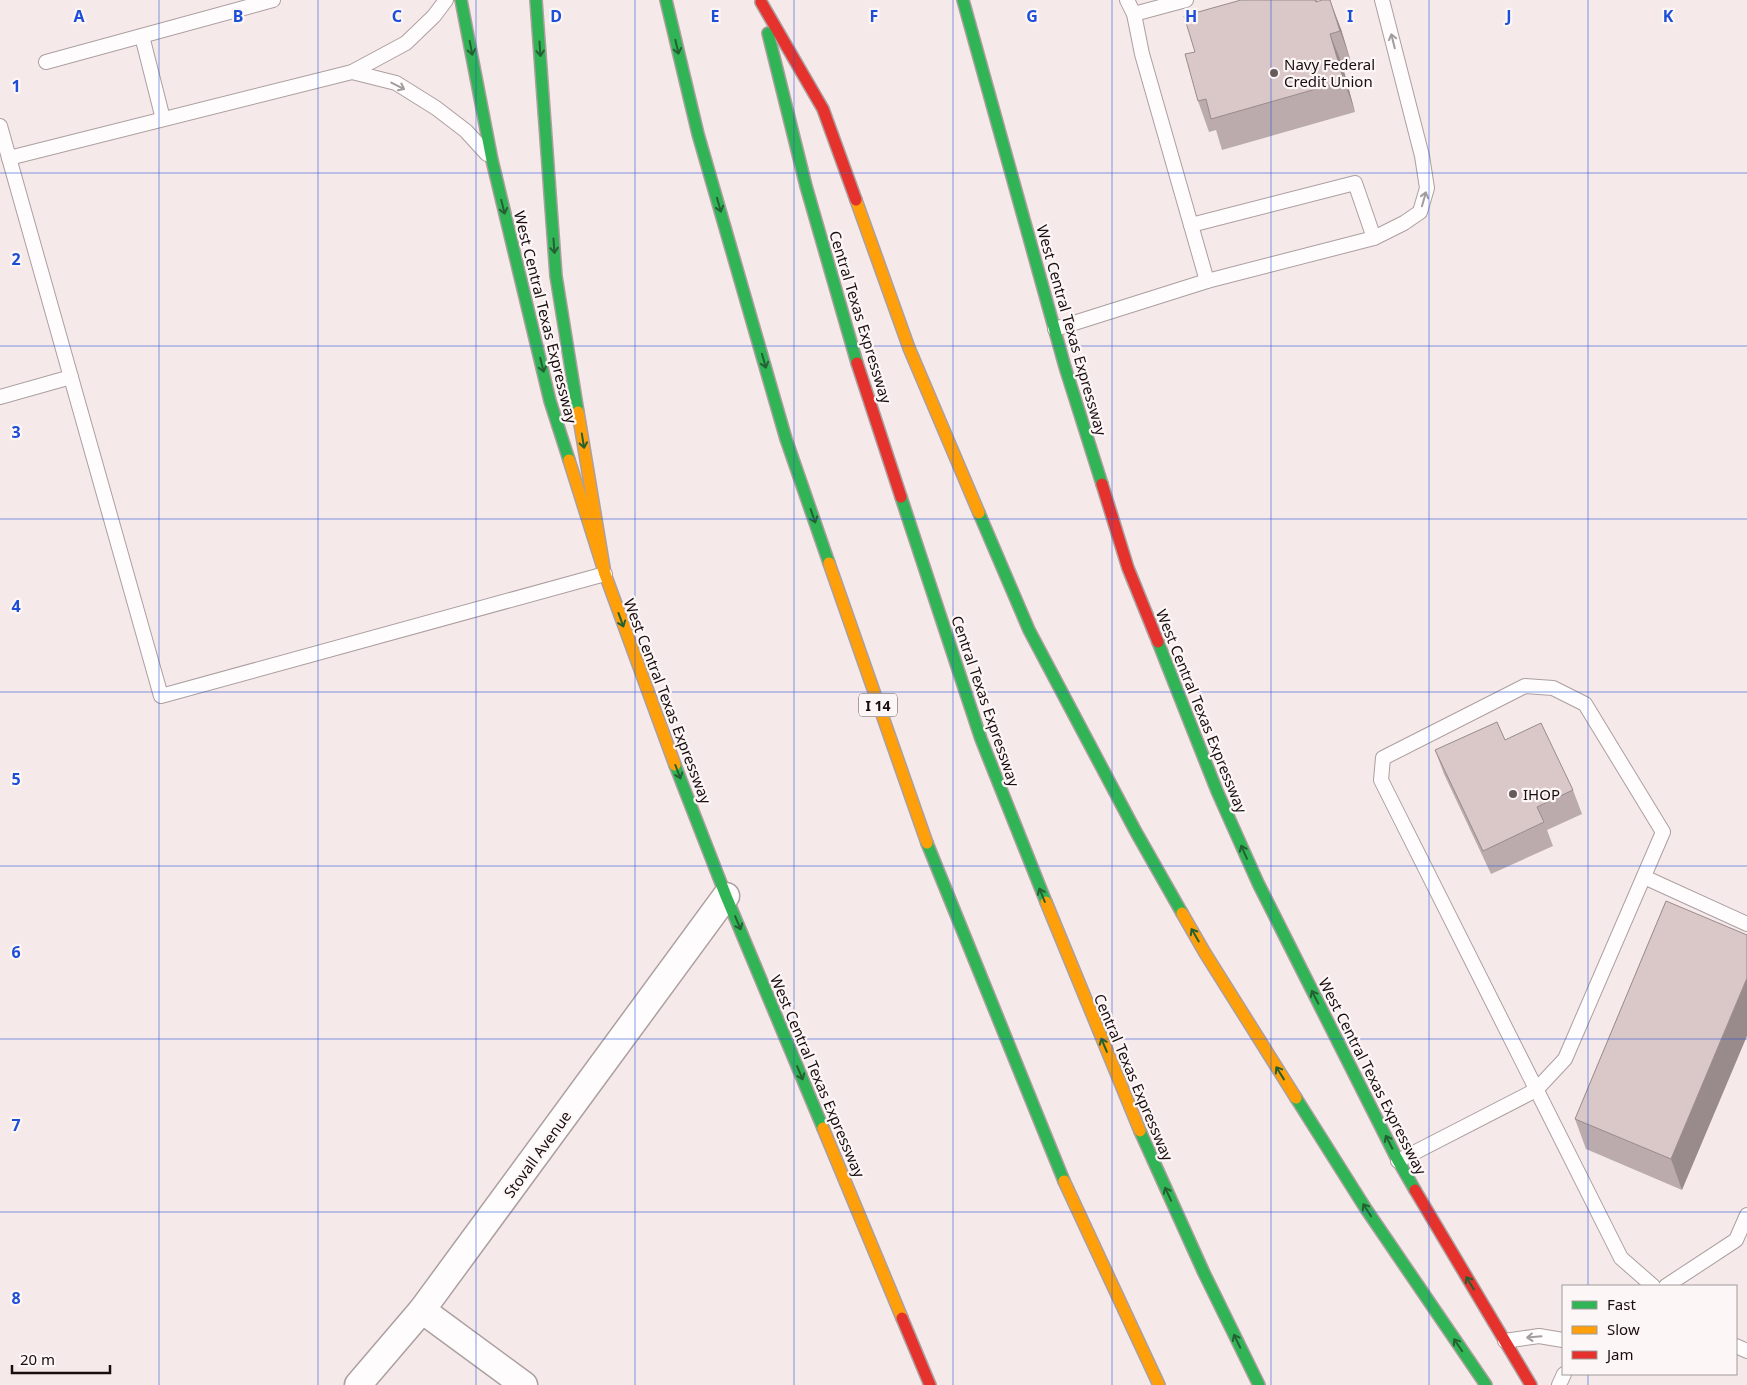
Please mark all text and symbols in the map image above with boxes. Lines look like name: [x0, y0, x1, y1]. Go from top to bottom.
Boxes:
text: A: [73, 5, 85, 27]
text: B: [233, 5, 243, 27]
text: C: [392, 5, 402, 27]
text: D: [550, 5, 562, 27]
text: E: [711, 5, 720, 27]
text: F: [870, 5, 878, 27]
text: G: [1026, 5, 1038, 27]
text: H: [1185, 5, 1197, 27]
text: I: [1347, 5, 1353, 27]
text: J: [1504, 5, 1512, 27]
text: K: [1663, 5, 1674, 27]
one-way arrow: [1388, 34, 1397, 50]
one-way arrow: [466, 39, 476, 55]
one-way arrow: [673, 39, 682, 55]
one-way arrow: [535, 40, 544, 56]
place label: Navy Federal Credit Union: [1284, 54, 1375, 91]
marker: Navy Federal Credit Union: [1268, 67, 1280, 79]
text: 1: [11, 75, 21, 97]
one-way arrow: [390, 81, 405, 91]
one-way arrow: [1419, 192, 1429, 208]
one-way arrow: [714, 196, 724, 212]
one-way arrow: [499, 199, 508, 215]
street label: West Central Texas Expressway: [510, 209, 582, 426]
street label: West Central Texas Expressway: [1032, 222, 1112, 438]
street label: Central Texas Expressway: [825, 228, 897, 406]
one-way arrow: [550, 237, 559, 253]
text: 2: [11, 248, 21, 270]
one-way arrow: [759, 352, 769, 368]
one-way arrow: [537, 356, 547, 372]
text: 3: [11, 421, 21, 443]
one-way arrow: [579, 432, 589, 448]
one-way arrow: [809, 507, 818, 523]
text: 4: [11, 595, 21, 617]
street label: West Central Texas Expressway: [620, 596, 717, 807]
street label: West Central Texas Expressway: [1152, 606, 1252, 816]
one-way arrow: [617, 611, 626, 627]
street label: Central Texas Expressway: [947, 613, 1025, 790]
road number: I 14: [859, 694, 897, 716]
one-way arrow: [674, 764, 683, 779]
text: 5: [11, 768, 21, 790]
place label: IHOP: [1523, 784, 1560, 804]
marker: IHOP: [1507, 788, 1519, 800]
one-way arrow: [1238, 844, 1248, 859]
one-way arrow: [1037, 888, 1047, 903]
one-way arrow: [734, 915, 743, 930]
one-way arrow: [1190, 927, 1200, 942]
text: 6: [11, 941, 21, 963]
street label: West Central Texas Expressway: [766, 972, 870, 1181]
street label: West Central Texas Expressway: [1315, 974, 1432, 1178]
street label: Central Texas Expressway: [1090, 990, 1178, 1164]
one-way arrow: [1310, 990, 1320, 1005]
one-way arrow: [1098, 1038, 1108, 1053]
one-way arrow: [796, 1065, 806, 1080]
one-way arrow: [1275, 1066, 1285, 1080]
street label: Stovall Avenue: [499, 1107, 575, 1201]
text: 7: [11, 1114, 21, 1136]
one-way arrow: [1384, 1135, 1394, 1150]
one-way arrow: [1163, 1187, 1172, 1202]
one-way arrow: [1362, 1204, 1372, 1218]
one-way arrow: [1465, 1276, 1475, 1290]
legend: [1562, 1285, 1737, 1375]
text: 8: [11, 1287, 21, 1309]
text: Fast: [1607, 1294, 1636, 1314]
text: Slow: [1607, 1319, 1640, 1339]
one-way arrow: [1526, 1332, 1542, 1342]
one-way arrow: [1232, 1334, 1242, 1349]
one-way arrow: [1453, 1338, 1463, 1352]
scale bar: [12, 1342, 110, 1374]
text: Jam: [1605, 1344, 1634, 1364]
text: 20 m: [20, 1349, 55, 1369]

